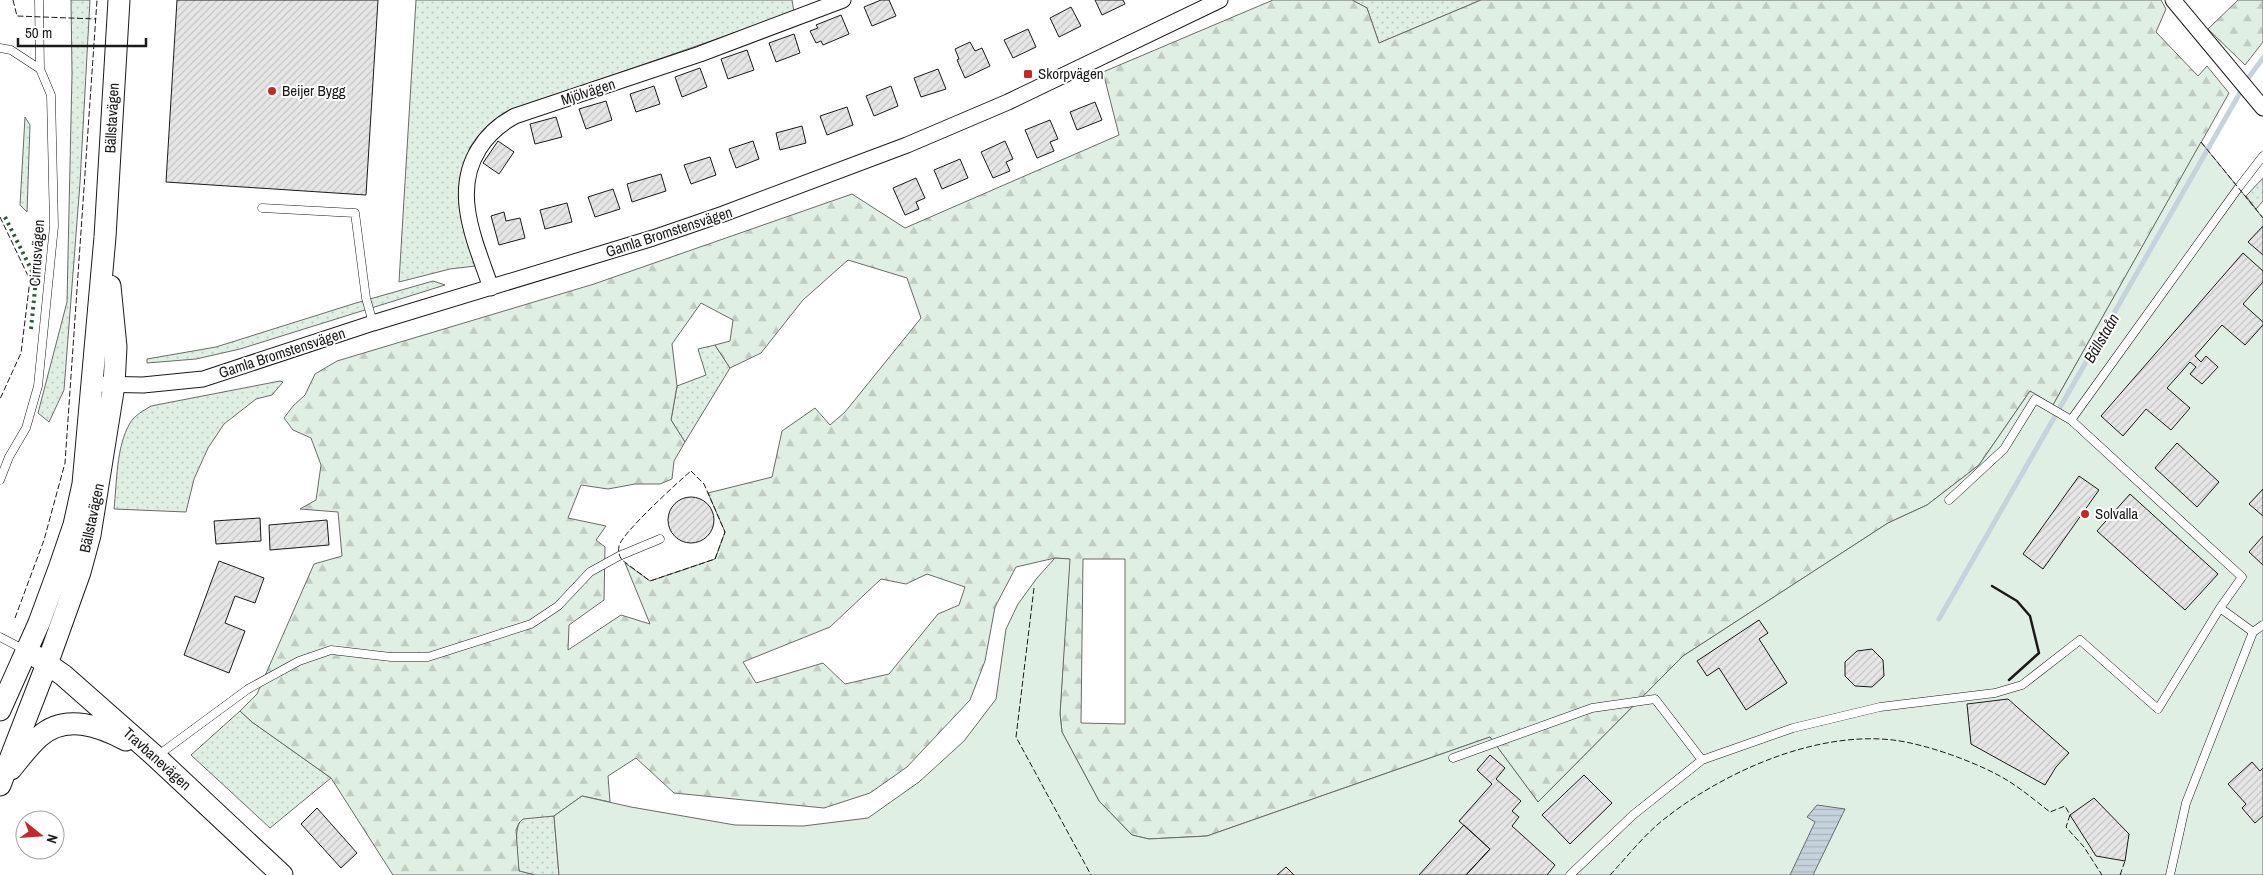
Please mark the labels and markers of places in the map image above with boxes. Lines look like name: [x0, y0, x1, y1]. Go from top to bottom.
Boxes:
place label: Skorpvägen: [1038, 63, 1104, 84]
marker: Skorpvägen: [1022, 68, 1034, 80]
place label: Beijer Bygg: [282, 80, 346, 101]
marker: Beijer Bygg: [266, 85, 278, 97]
place label: Solvalla: [2095, 503, 2138, 524]
marker: Solvalla: [2079, 508, 2091, 520]

